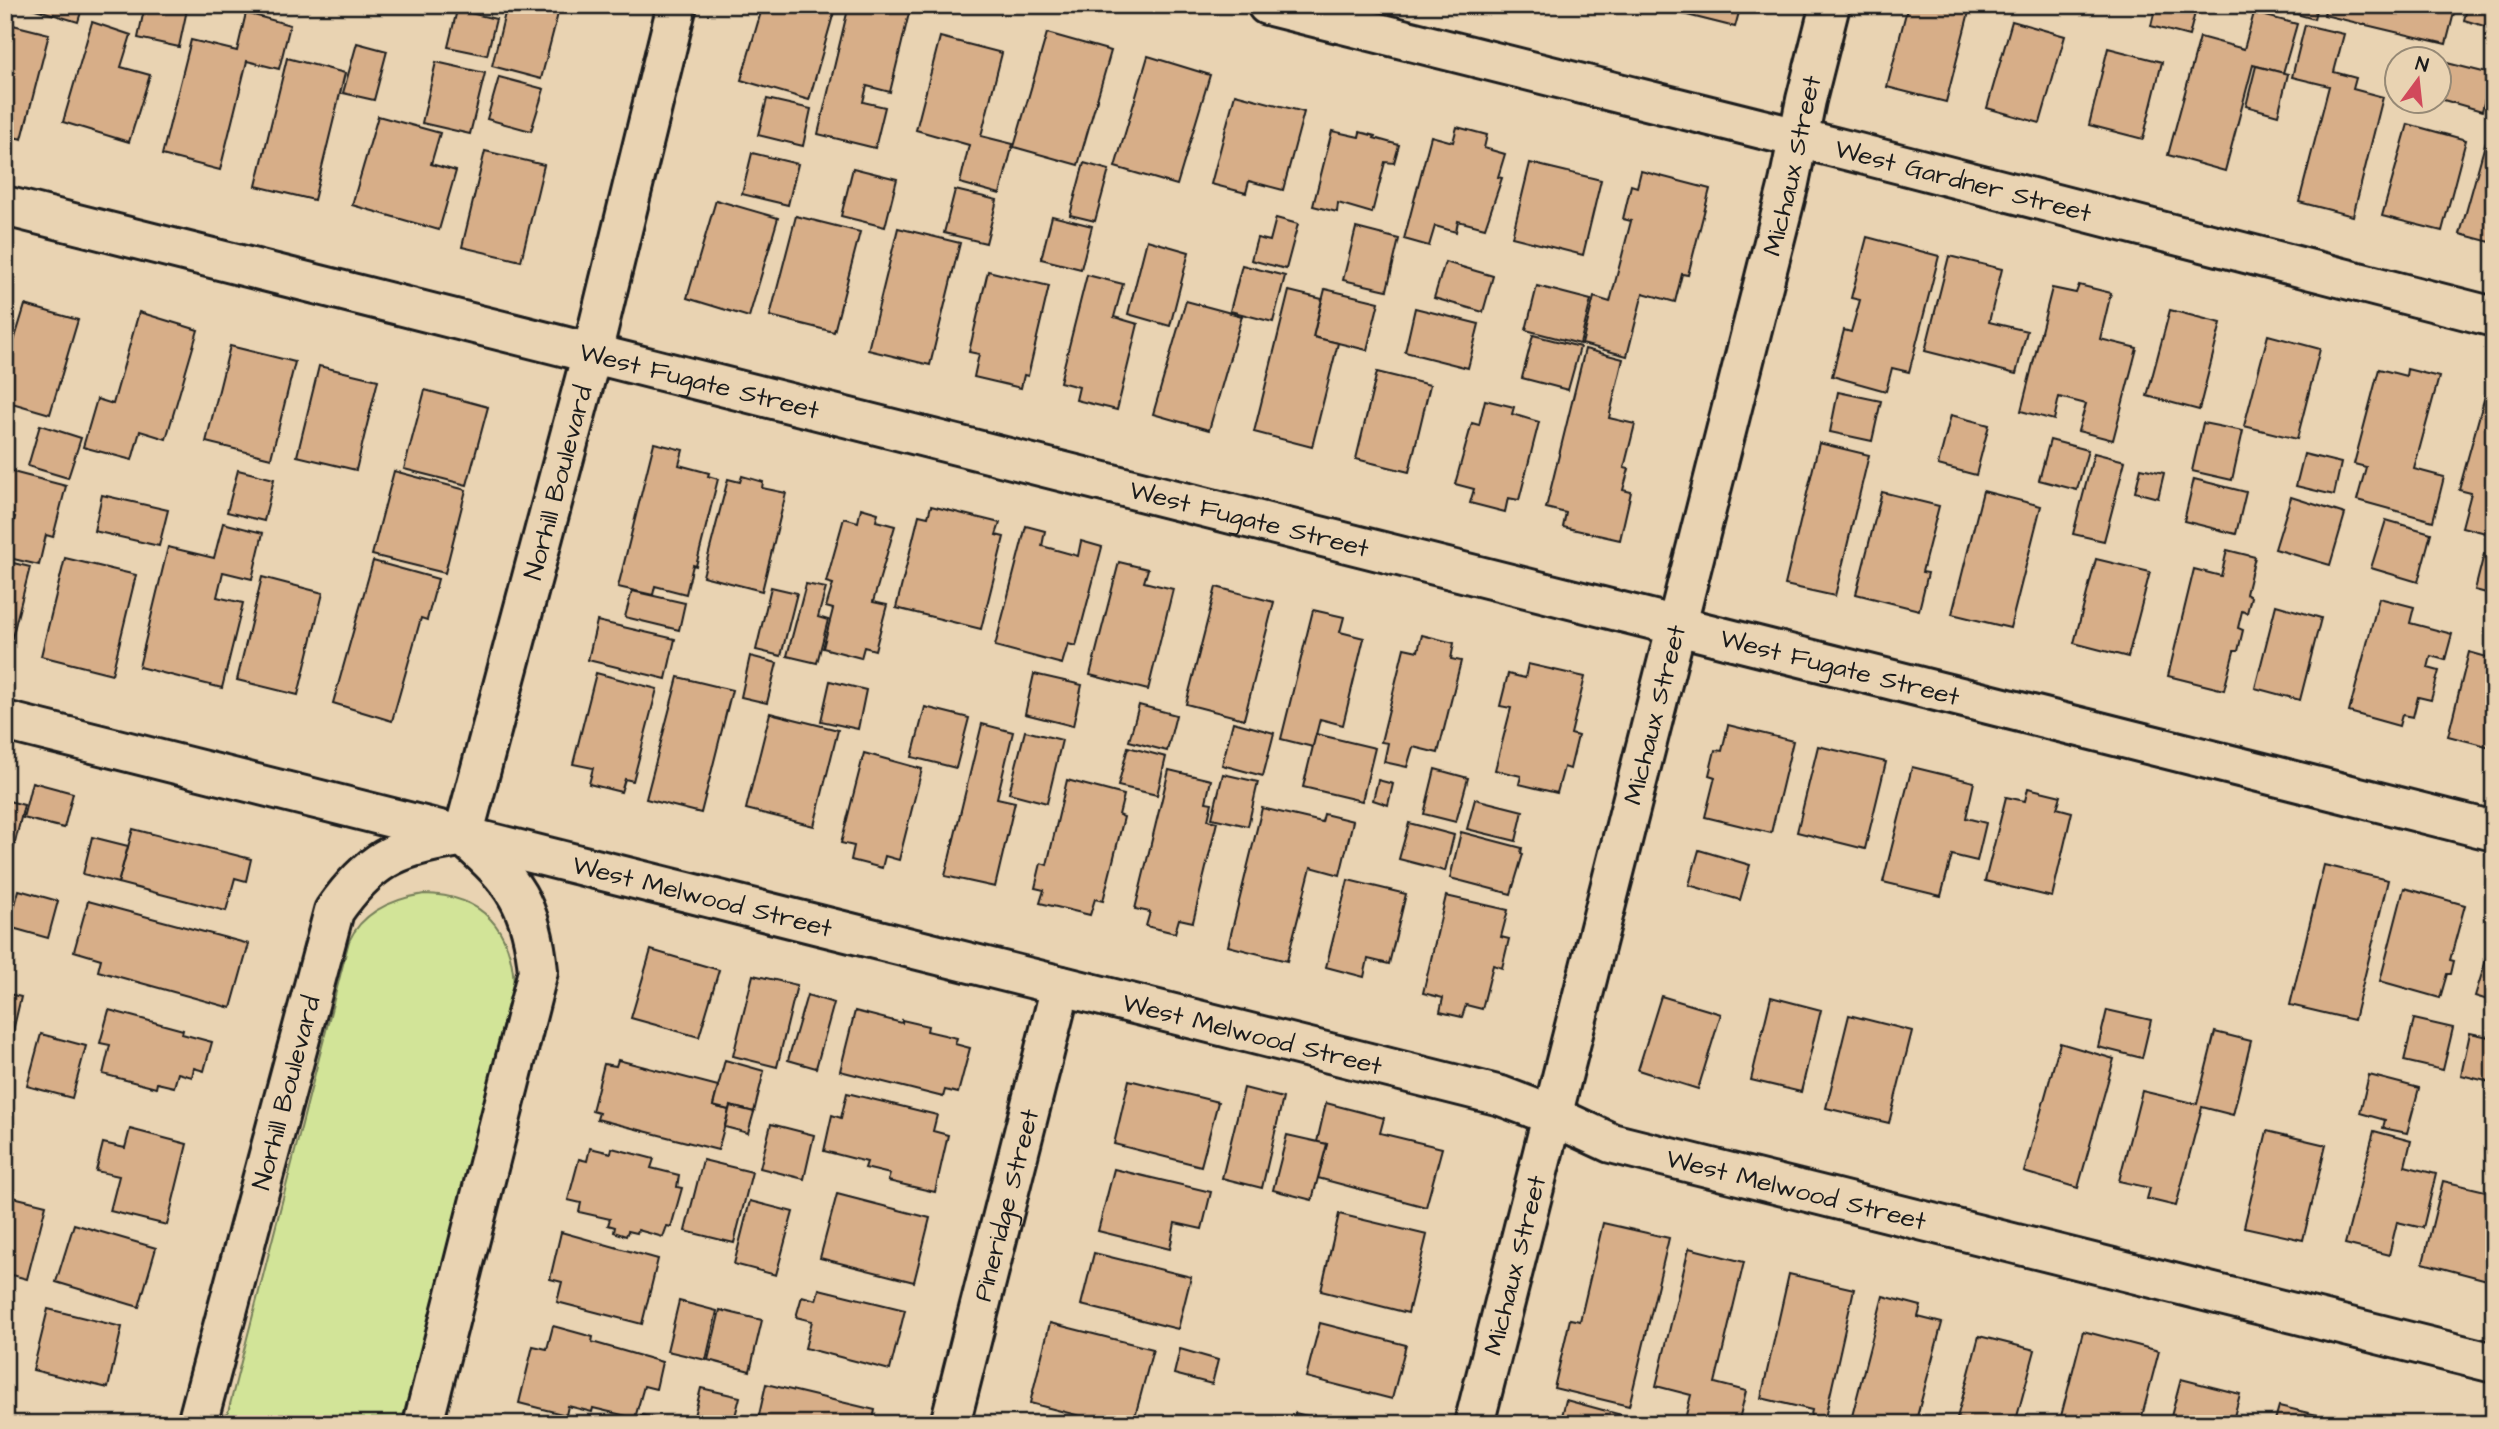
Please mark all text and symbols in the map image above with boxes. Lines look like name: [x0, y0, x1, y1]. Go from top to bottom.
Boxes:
north arrow: [2384, 46, 2454, 116]
text: N: [2413, 50, 2431, 80]
street label: Michaux Street: [1754, 71, 1831, 260]
street label: West Gardner Street: [1831, 131, 2096, 232]
street label: West Fugate Street: [576, 334, 823, 429]
street label: Norhill Boulevard: [515, 382, 602, 584]
street label: West Fugate Street: [1126, 472, 1373, 567]
street label: West Fugate Street: [1716, 620, 1964, 715]
street label: Michaux Street: [1615, 621, 1695, 808]
street label: West Melwood Street: [569, 847, 836, 947]
street label: West Melwood Street: [1119, 985, 1386, 1085]
street label: Norhill Boulevard: [243, 992, 330, 1194]
street label: Pineridge Street: [965, 1105, 1048, 1305]
street label: West Melwood Street: [1662, 1140, 1930, 1240]
street label: Michaux Street: [1475, 1171, 1556, 1359]

